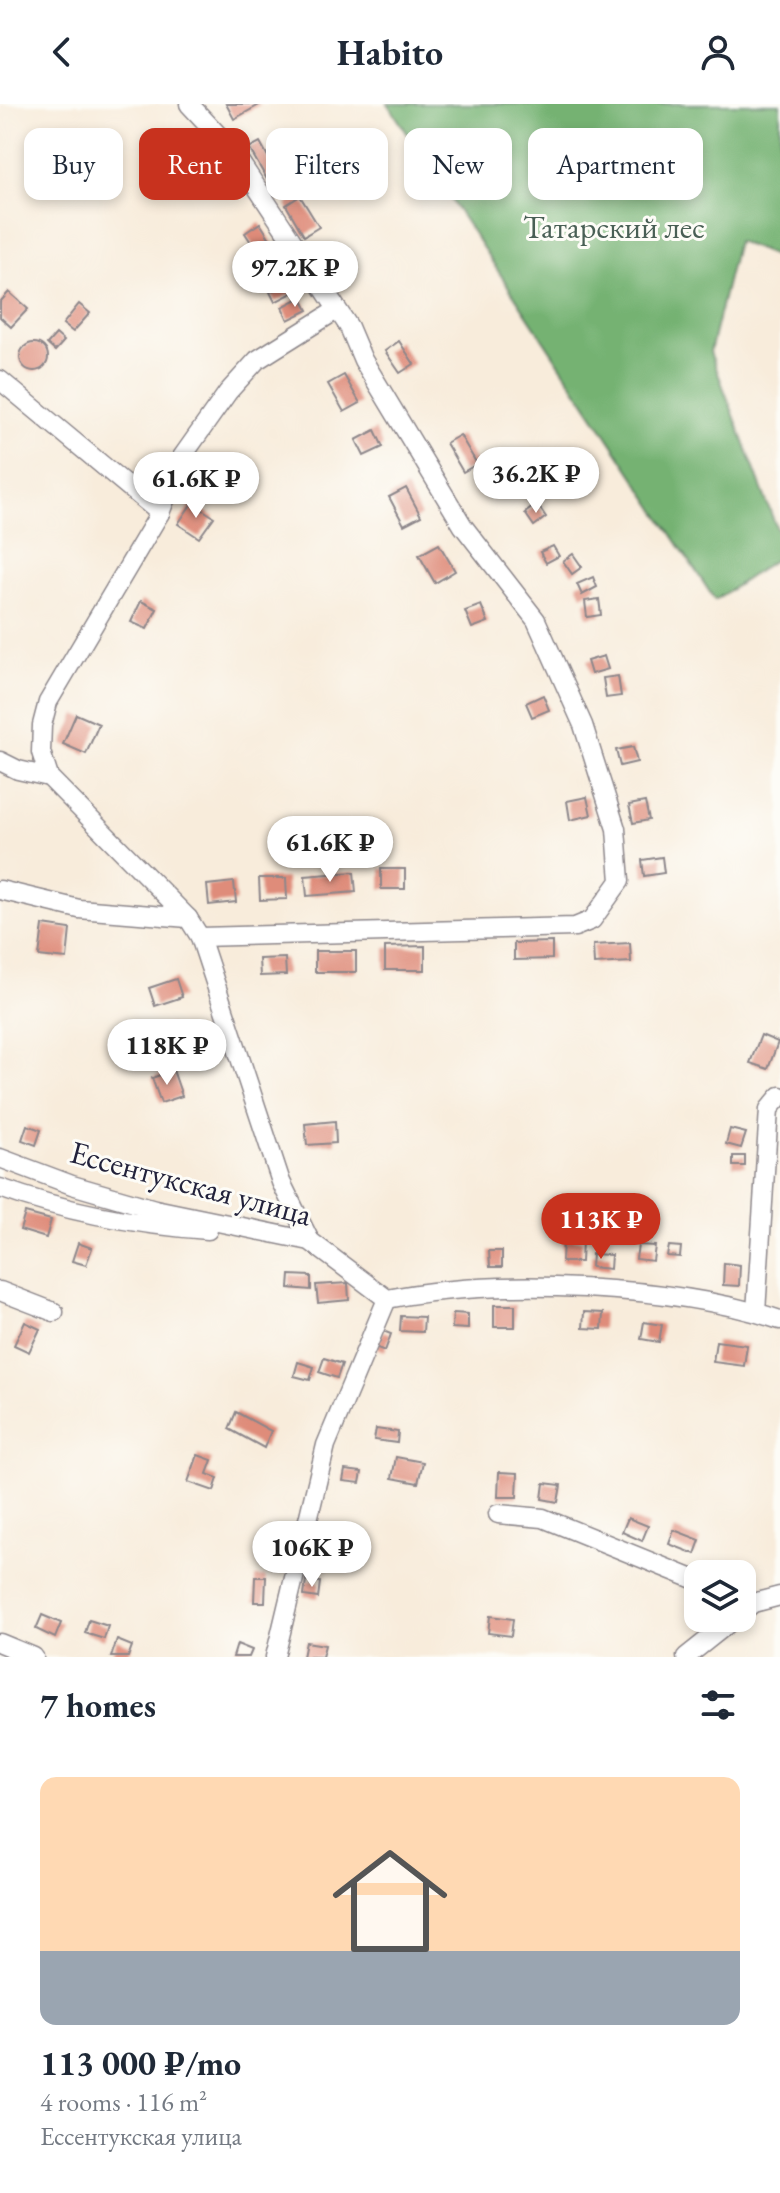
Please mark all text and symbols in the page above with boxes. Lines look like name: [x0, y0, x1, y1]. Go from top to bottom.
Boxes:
text: Habito: [337, 29, 443, 76]
icon: back: [40, 30, 84, 74]
icon: person: [696, 30, 740, 74]
chip: Buy: [24, 128, 123, 200]
chip: Rent: [139, 128, 250, 200]
chip: Filters: [266, 128, 388, 200]
chip: New: [404, 128, 512, 200]
chip: Apartment: [528, 128, 703, 200]
park label: Татарский лес: [523, 206, 705, 248]
pin: 97.2K ₽: [221, 241, 369, 309]
text: 97.2K ₽: [250, 250, 340, 284]
pin: 36.2K ₽: [462, 447, 610, 515]
pin: 61.6K ₽: [122, 452, 270, 520]
text: 36.2K ₽: [491, 456, 581, 490]
text: 61.6K ₽: [151, 461, 241, 495]
pin: 61.6K ₽: [256, 816, 404, 884]
text: 61.6K ₽: [285, 825, 375, 859]
pin: 118K ₽: [102, 1019, 232, 1087]
text: 118K ₽: [125, 1028, 209, 1062]
street label: Ессентукская улица: [66, 1131, 317, 1236]
pin: 113K ₽: [536, 1193, 666, 1261]
text: 113K ₽: [559, 1202, 643, 1236]
pin: 106K ₽: [247, 1521, 377, 1589]
text: 106K ₽: [270, 1530, 354, 1564]
map controls: [684, 1560, 756, 1632]
button: layers: [684, 1560, 756, 1632]
text: 7 homes: [40, 1683, 156, 1727]
icon: filters: [696, 1683, 740, 1727]
icon: home: [318, 1829, 462, 1973]
text: 113 000 ₽/mo: [40, 2041, 241, 2085]
text: 4 rooms · 116 m²: [40, 2085, 207, 2119]
text: Ессентукская улица: [40, 2119, 242, 2153]

